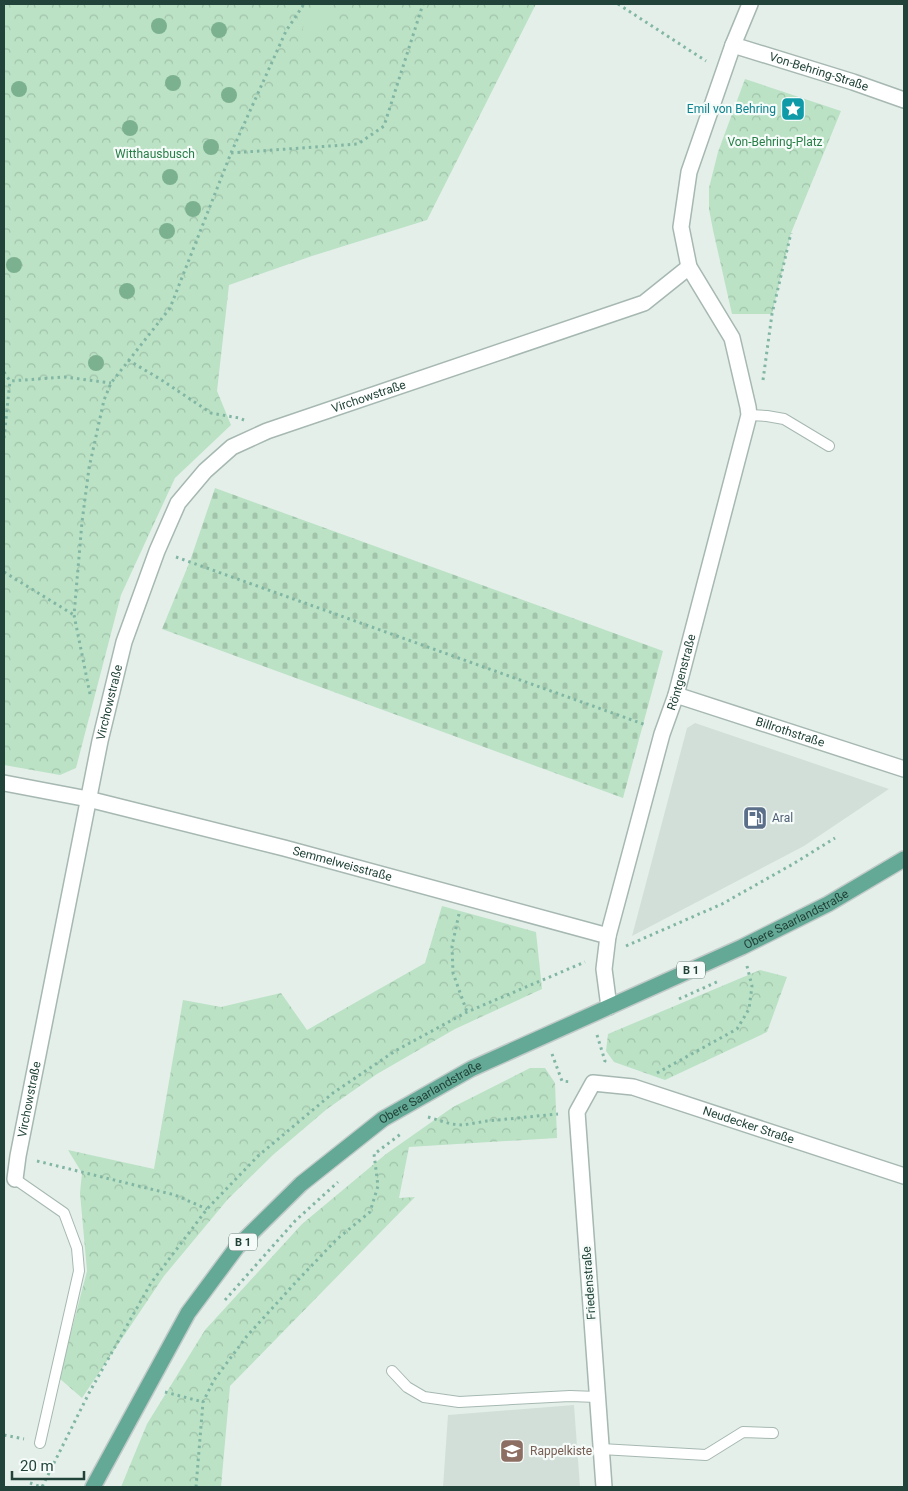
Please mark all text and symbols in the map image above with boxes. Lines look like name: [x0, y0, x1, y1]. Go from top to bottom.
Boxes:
street label: Von-Behring-Straße: [768, 50, 871, 94]
place icon: Emil von Behring: [780, 96, 806, 122]
place label: Emil von Behring: [687, 102, 776, 116]
park label: Von-Behring-Platz: [727, 135, 823, 149]
park label: Witthausbusch: [115, 147, 195, 161]
street label: Virchowstraße: [330, 377, 407, 416]
street label: Röntgenstraße: [664, 632, 699, 712]
street label: Virchowstraße: [93, 663, 125, 742]
street label: Billrothstraße: [754, 714, 826, 750]
fuel station icon: Aral: [742, 805, 768, 831]
place label: Aral: [772, 811, 793, 825]
street label: Semmelweisstraße: [291, 844, 394, 884]
street label: Obere Saarlandstraße: [741, 887, 851, 952]
road number: B 1: [677, 962, 705, 978]
street label: Obere Saarlandstraße: [376, 1058, 484, 1127]
street label: Virchowstraße: [15, 1060, 44, 1139]
street label: Neudecker Straße: [701, 1103, 796, 1147]
road number: B 1: [229, 1234, 257, 1250]
street label: Friedenstraße: [579, 1246, 599, 1320]
school or university icon: Rappelkiste: [499, 1438, 525, 1464]
place label: Rappelkiste: [530, 1444, 592, 1458]
scale bar: [12, 1448, 85, 1480]
text: 20 m: [20, 1457, 54, 1475]

